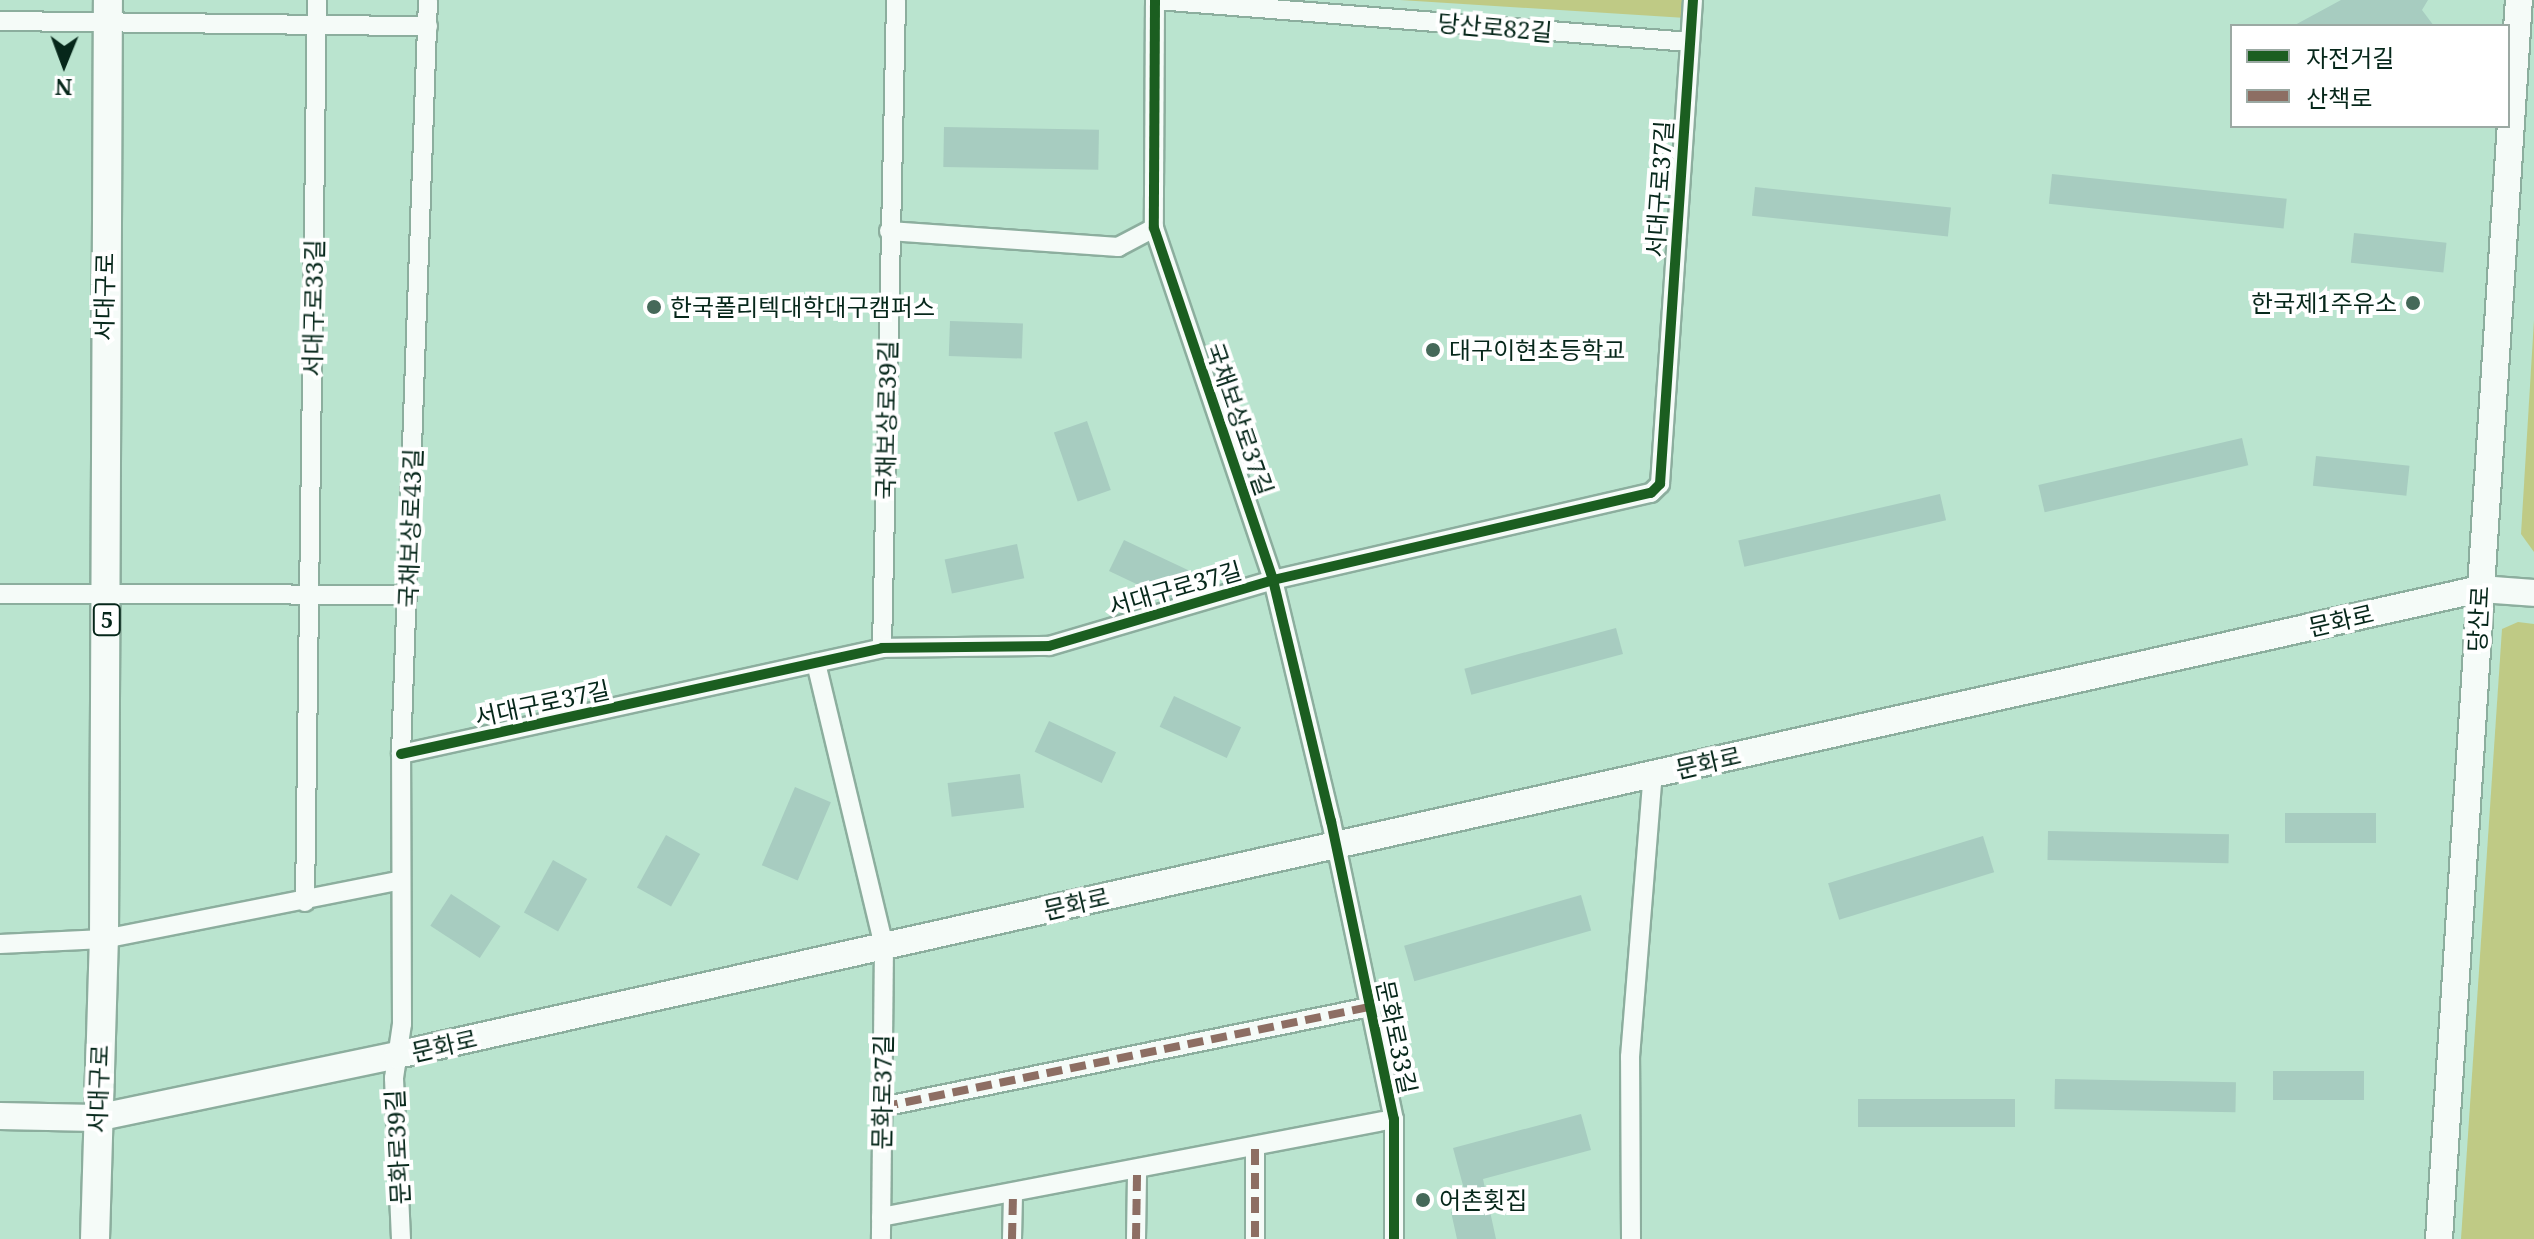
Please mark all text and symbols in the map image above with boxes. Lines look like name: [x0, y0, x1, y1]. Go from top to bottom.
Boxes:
street label: 당산로82길: [1436, 8, 1554, 46]
north arrow: [24, 24, 104, 104]
legend: [2230, 24, 2510, 128]
text: 자전거길: [2306, 41, 2394, 74]
text: N: [55, 73, 73, 103]
text: 산책로: [2306, 81, 2372, 114]
street label: 서대구로37길: [1640, 120, 1678, 258]
street label: 서대구로33길: [297, 239, 329, 377]
street label: 서대구로: [89, 253, 119, 341]
place label: 한국제1주유소: [2251, 289, 2397, 317]
place label: 한국폴리텍대학대구캠퍼스: [670, 293, 935, 321]
marker: 한국제1주유소: [2404, 294, 2422, 312]
marker: 한국폴리텍대학대구캠퍼스: [645, 298, 663, 316]
place label: 대구이현초등학교: [1449, 336, 1626, 364]
street label: 국채보상로37길: [1200, 339, 1280, 499]
street label: 국채보상로39길: [870, 340, 902, 500]
marker: 대구이현초등학교: [1424, 341, 1442, 359]
street label: 국채보상로43길: [393, 448, 427, 608]
street label: 서대구로37길: [1105, 555, 1245, 621]
street label: 당산로: [2462, 585, 2494, 653]
street label: 문화로: [2305, 599, 2377, 641]
road number: 5: [91, 602, 123, 638]
street label: 서대구로37길: [472, 675, 612, 731]
street label: 문화로: [1672, 741, 1744, 783]
street label: 문화로: [1040, 882, 1112, 924]
street label: 문화로33길: [1371, 978, 1423, 1096]
street label: 문화로: [408, 1024, 480, 1066]
street label: 문화로37길: [867, 1034, 897, 1150]
street label: 서대구로: [82, 1044, 114, 1134]
street label: 문화로39길: [380, 1089, 414, 1205]
place label: 어촌횟집: [1439, 1186, 1527, 1214]
marker: 어촌횟집: [1414, 1191, 1432, 1209]

